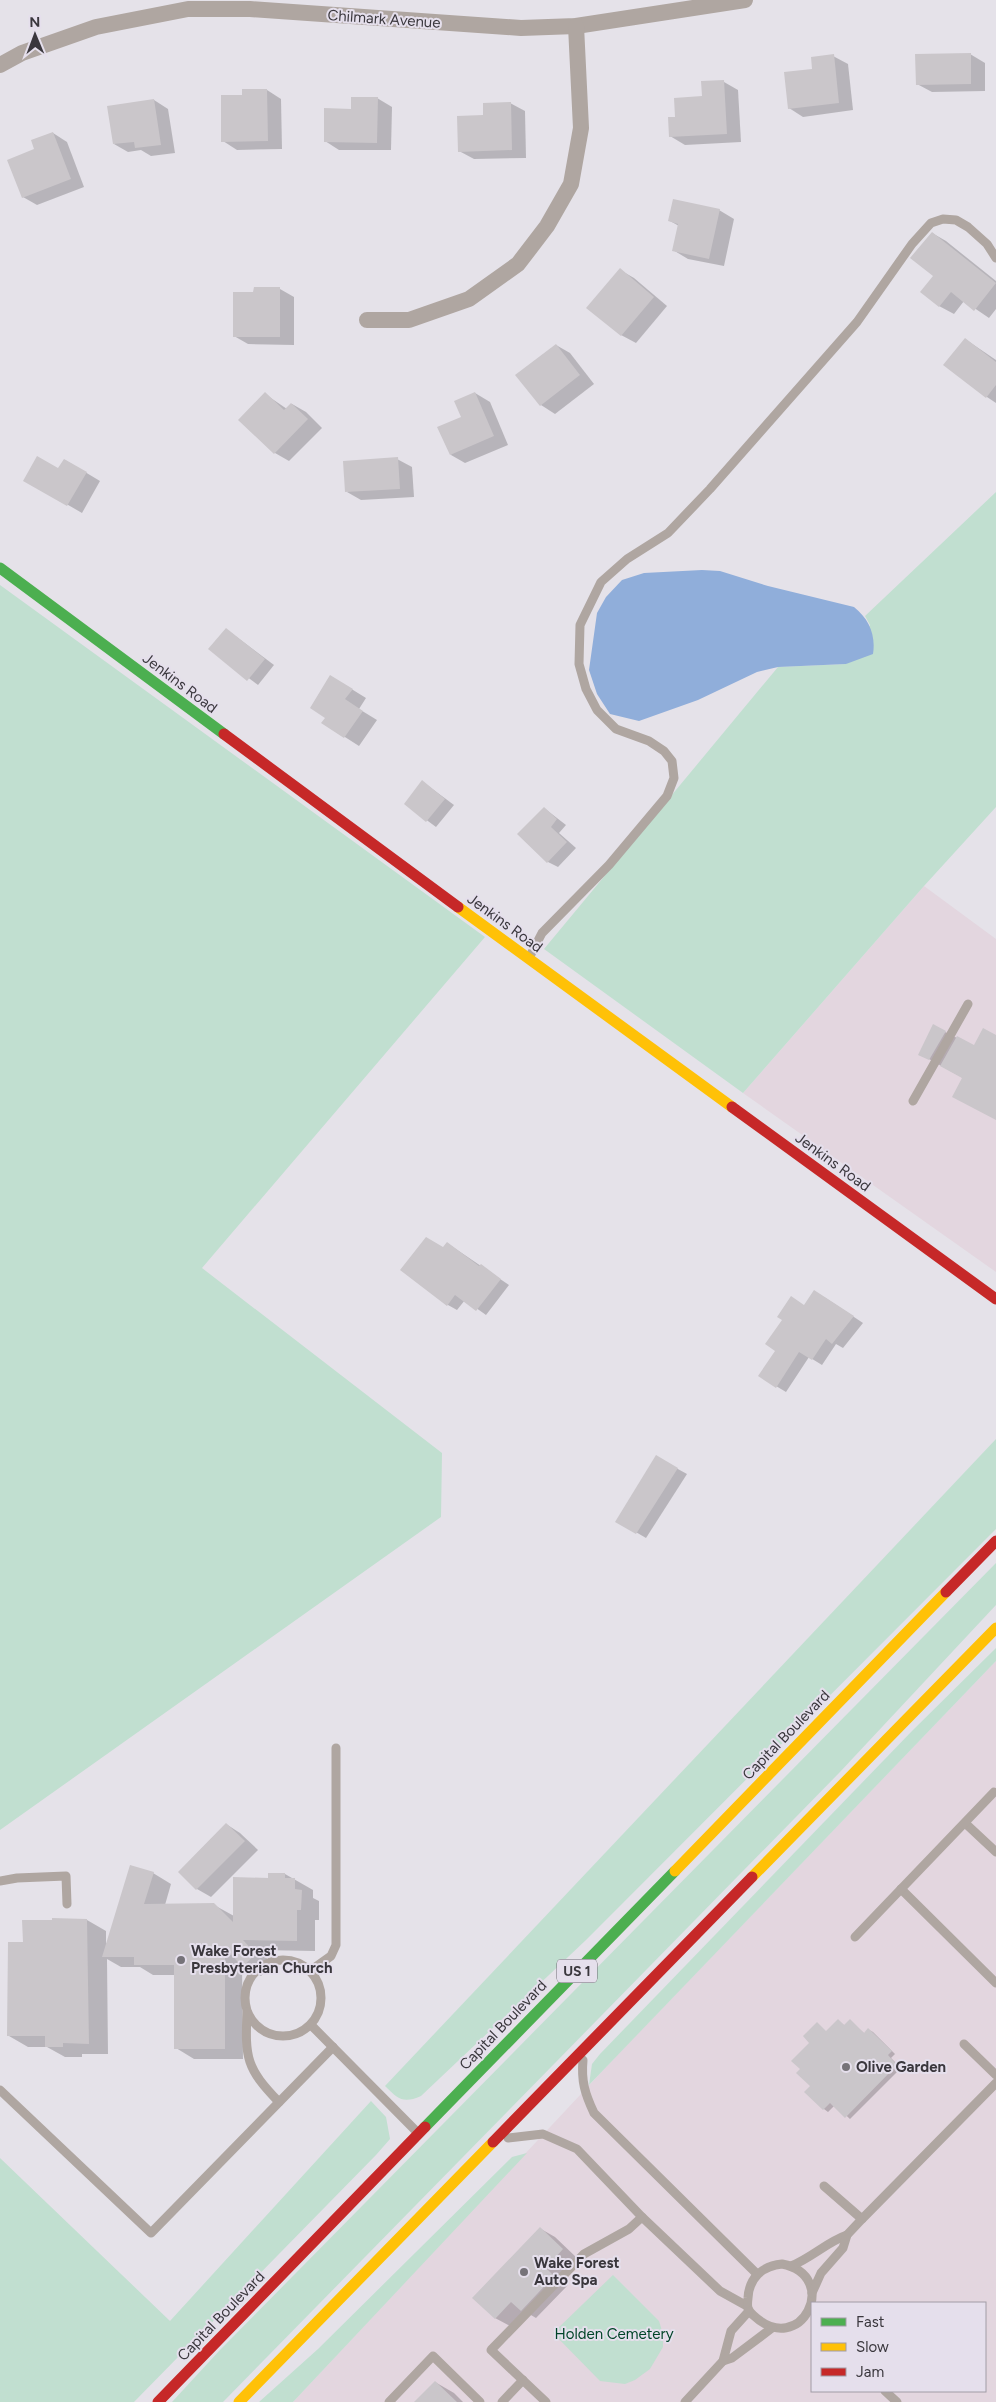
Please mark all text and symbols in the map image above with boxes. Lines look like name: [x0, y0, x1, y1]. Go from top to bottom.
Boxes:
street label: Chilmark Avenue: [327, 6, 441, 32]
north arrow: [10, 10, 60, 60]
text: N: [29, 14, 40, 31]
street label: Jenkins Road: [139, 649, 221, 717]
street label: Jenkins Road: [464, 890, 546, 956]
street label: Jenkins Road: [792, 1129, 874, 1195]
street label: Capital Boulevard: [739, 1686, 833, 1784]
place label: Wake Forest Presbyterian Church: [191, 1942, 333, 1977]
marker: Wake Forest Presbyterian Church: [175, 1954, 187, 1966]
road number: US 1: [557, 1960, 597, 1982]
street label: Capital Boulevard: [456, 1976, 550, 2074]
place label: Olive Garden: [856, 2058, 946, 2076]
marker: Olive Garden: [840, 2061, 852, 2073]
place label: Wake Forest Auto Spa: [534, 2254, 620, 2289]
marker: Wake Forest Auto Spa: [518, 2266, 530, 2278]
street label: Capital Boulevard: [174, 2267, 268, 2365]
legend: [811, 2302, 986, 2392]
text: Fast: [856, 2313, 885, 2331]
park label: Holden Cemetery: [554, 2325, 674, 2343]
text: Slow: [856, 2338, 889, 2356]
text: Jam: [856, 2363, 884, 2381]

